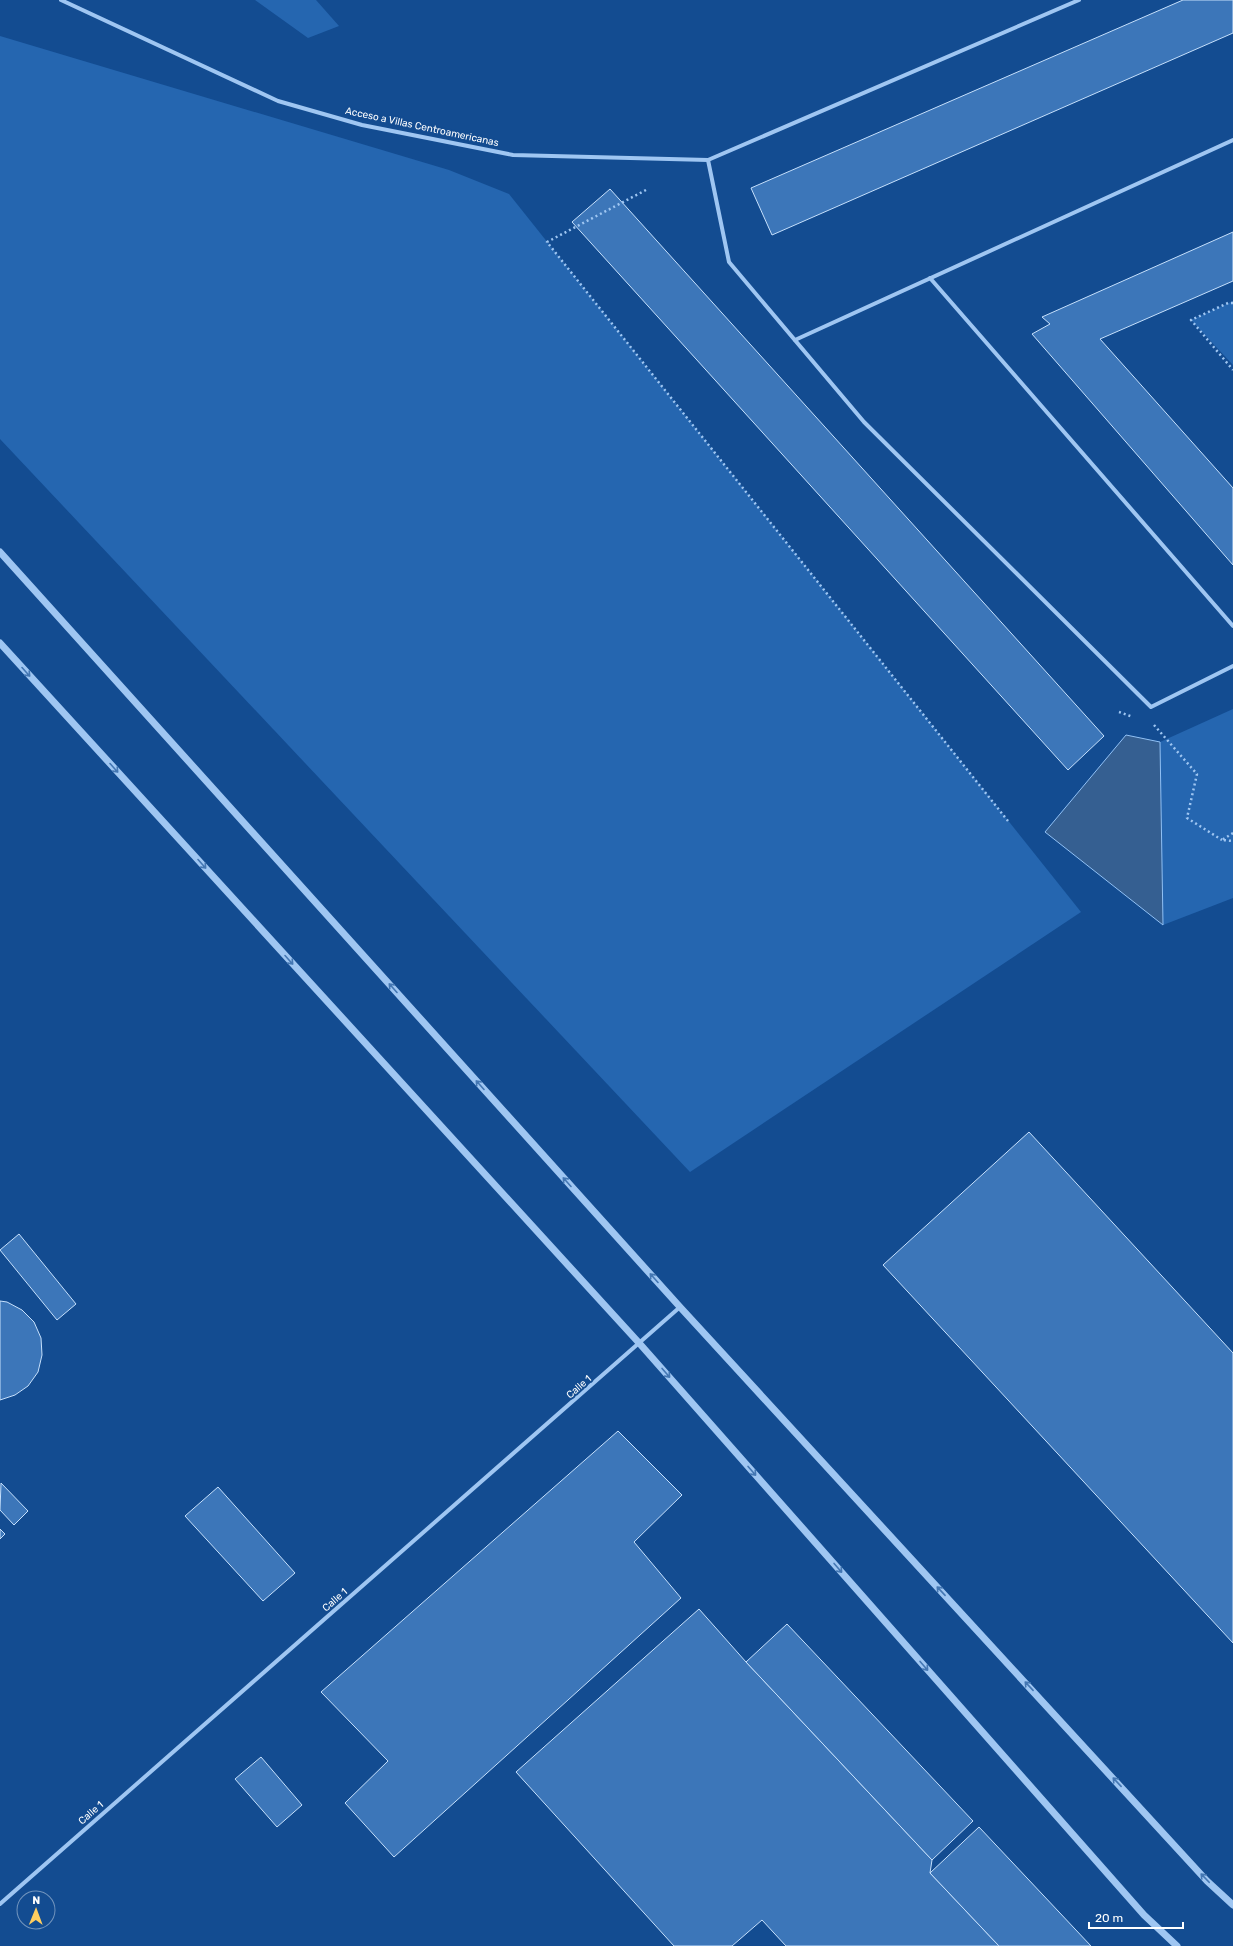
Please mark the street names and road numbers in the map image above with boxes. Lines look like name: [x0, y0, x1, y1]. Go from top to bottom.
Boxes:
street label: Acceso a Villas Centroamericanas: [344, 105, 500, 149]
street label: Calle 1: [564, 1373, 594, 1401]
street label: Calle 1: [320, 1586, 350, 1614]
street label: Calle 1: [76, 1799, 106, 1827]

